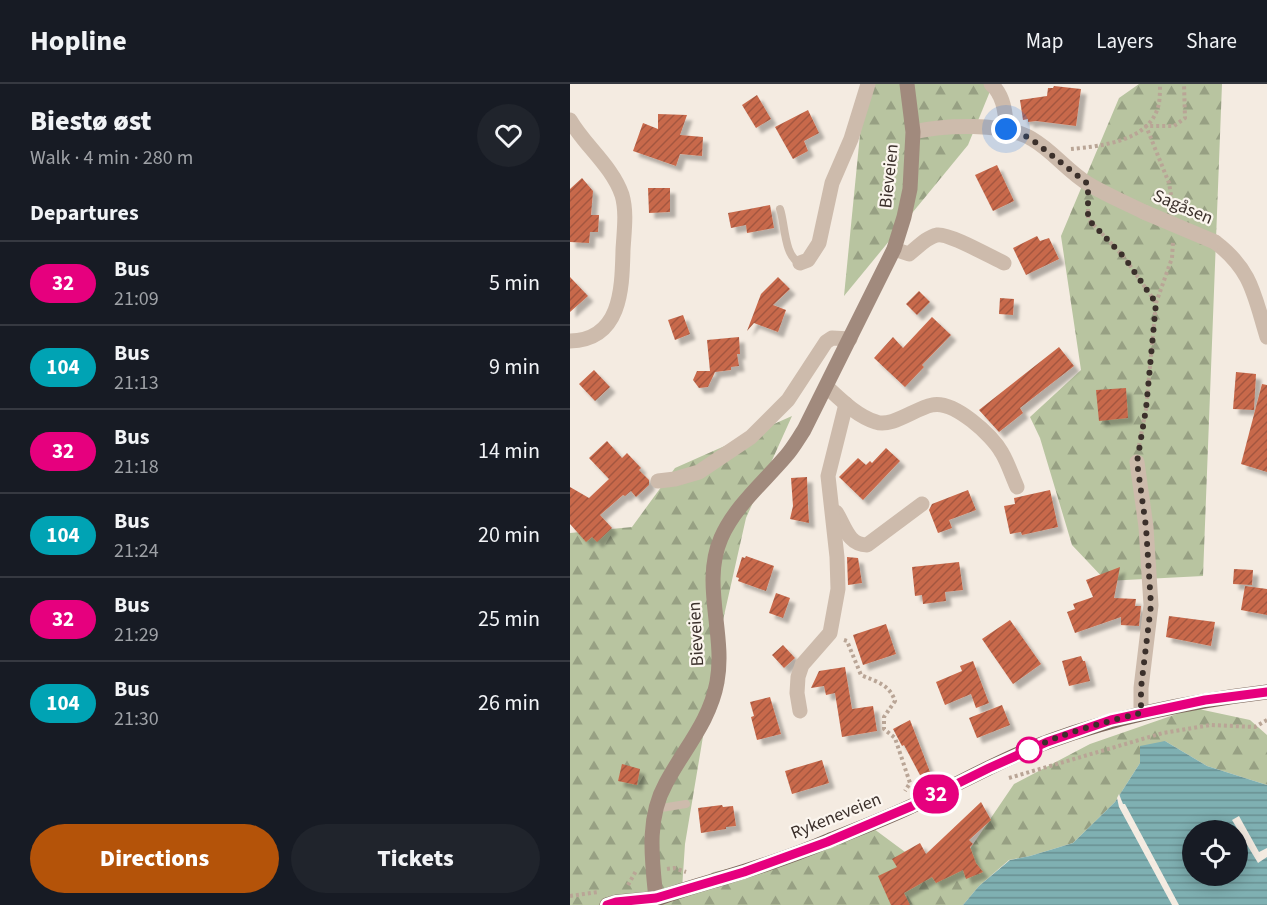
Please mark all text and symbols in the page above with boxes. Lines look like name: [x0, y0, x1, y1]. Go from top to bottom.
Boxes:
text: Hopline: [30, 21, 127, 61]
text: Map: [1026, 26, 1063, 56]
text: Layers: [1096, 26, 1153, 56]
text: Share: [1186, 26, 1237, 56]
text: Biestø øst: [30, 101, 152, 141]
button: heart: [477, 104, 540, 167]
your location: [991, 114, 1021, 144]
street label: Bieveien: [873, 143, 905, 209]
text: Walk · 4 min · 280 m: [30, 144, 193, 172]
street label: Sagåsen: [1149, 183, 1217, 231]
text: Departures: [30, 197, 139, 229]
text: Bus: [114, 253, 150, 285]
text: 5 min: [489, 267, 540, 299]
text: 32: [52, 268, 74, 298]
text: 21:09: [114, 285, 159, 313]
text: Bus: [114, 337, 150, 369]
text: 9 min: [489, 351, 540, 383]
text: 104: [46, 352, 80, 382]
text: 21:13: [114, 369, 159, 397]
text: Bus: [114, 421, 150, 453]
text: 14 min: [478, 435, 540, 467]
text: 32: [52, 436, 74, 466]
text: 21:18: [114, 453, 159, 481]
text: Bus: [114, 505, 150, 537]
text: 20 min: [478, 519, 540, 551]
text: 104: [46, 520, 80, 550]
text: 21:24: [114, 537, 159, 565]
text: Bus: [114, 589, 150, 621]
street label: Bieveien: [682, 601, 710, 667]
text: 25 min: [478, 603, 540, 635]
text: 32: [52, 604, 74, 634]
text: 21:29: [114, 621, 159, 649]
text: Bus: [114, 673, 150, 705]
text: 26 min: [478, 687, 540, 719]
text: 104: [46, 688, 80, 718]
text: 21:30: [114, 705, 159, 733]
unlabelled marker: [1016, 737, 1042, 763]
line badge: 32: [909, 774, 963, 814]
text: 32: [925, 779, 947, 809]
street label: Rykeneveien: [787, 787, 885, 845]
map controls: [1182, 820, 1248, 886]
button: locate: [1182, 820, 1248, 886]
button: Directions: [30, 824, 279, 893]
button: Tickets: [291, 824, 540, 893]

